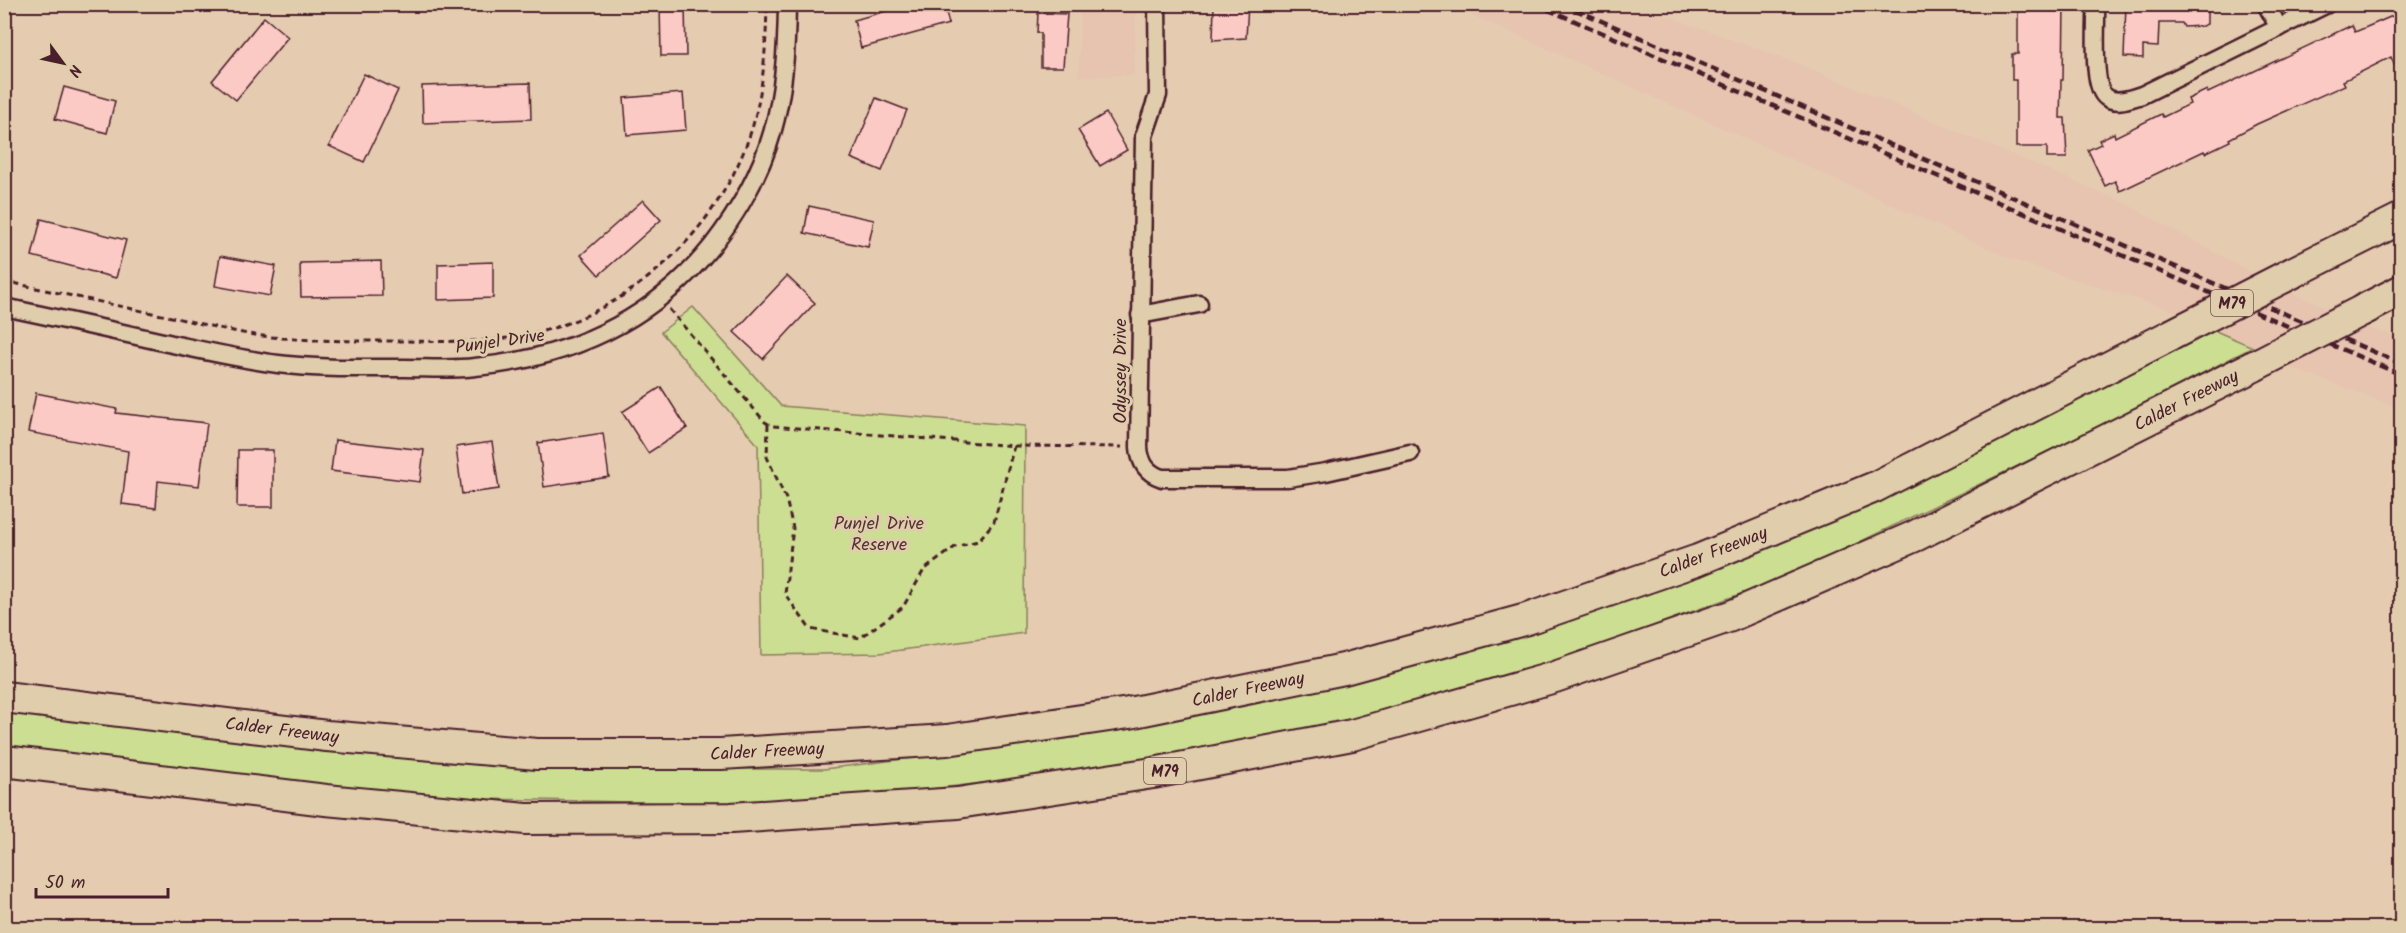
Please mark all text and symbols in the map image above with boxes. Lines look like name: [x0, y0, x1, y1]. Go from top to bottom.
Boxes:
north arrow: [33, 33, 93, 93]
text: N: [61, 59, 88, 81]
road number: M79: [2211, 290, 2253, 316]
street label: Odyssey Drive: [1107, 318, 1136, 424]
street label: Punjel Drive: [454, 322, 547, 363]
street label: Calder Freeway: [2129, 362, 2245, 440]
park label: Punjel Drive Reserve: [834, 510, 924, 560]
street label: Calder Freeway: [1655, 519, 1773, 587]
street label: Calder Freeway: [1189, 664, 1308, 717]
street label: Calder Freeway: [223, 710, 341, 753]
street label: Calder Freeway: [709, 735, 826, 770]
road number: M79: [1144, 758, 1186, 784]
scale bar: [36, 861, 168, 899]
text: 50 m: [45, 869, 85, 898]

